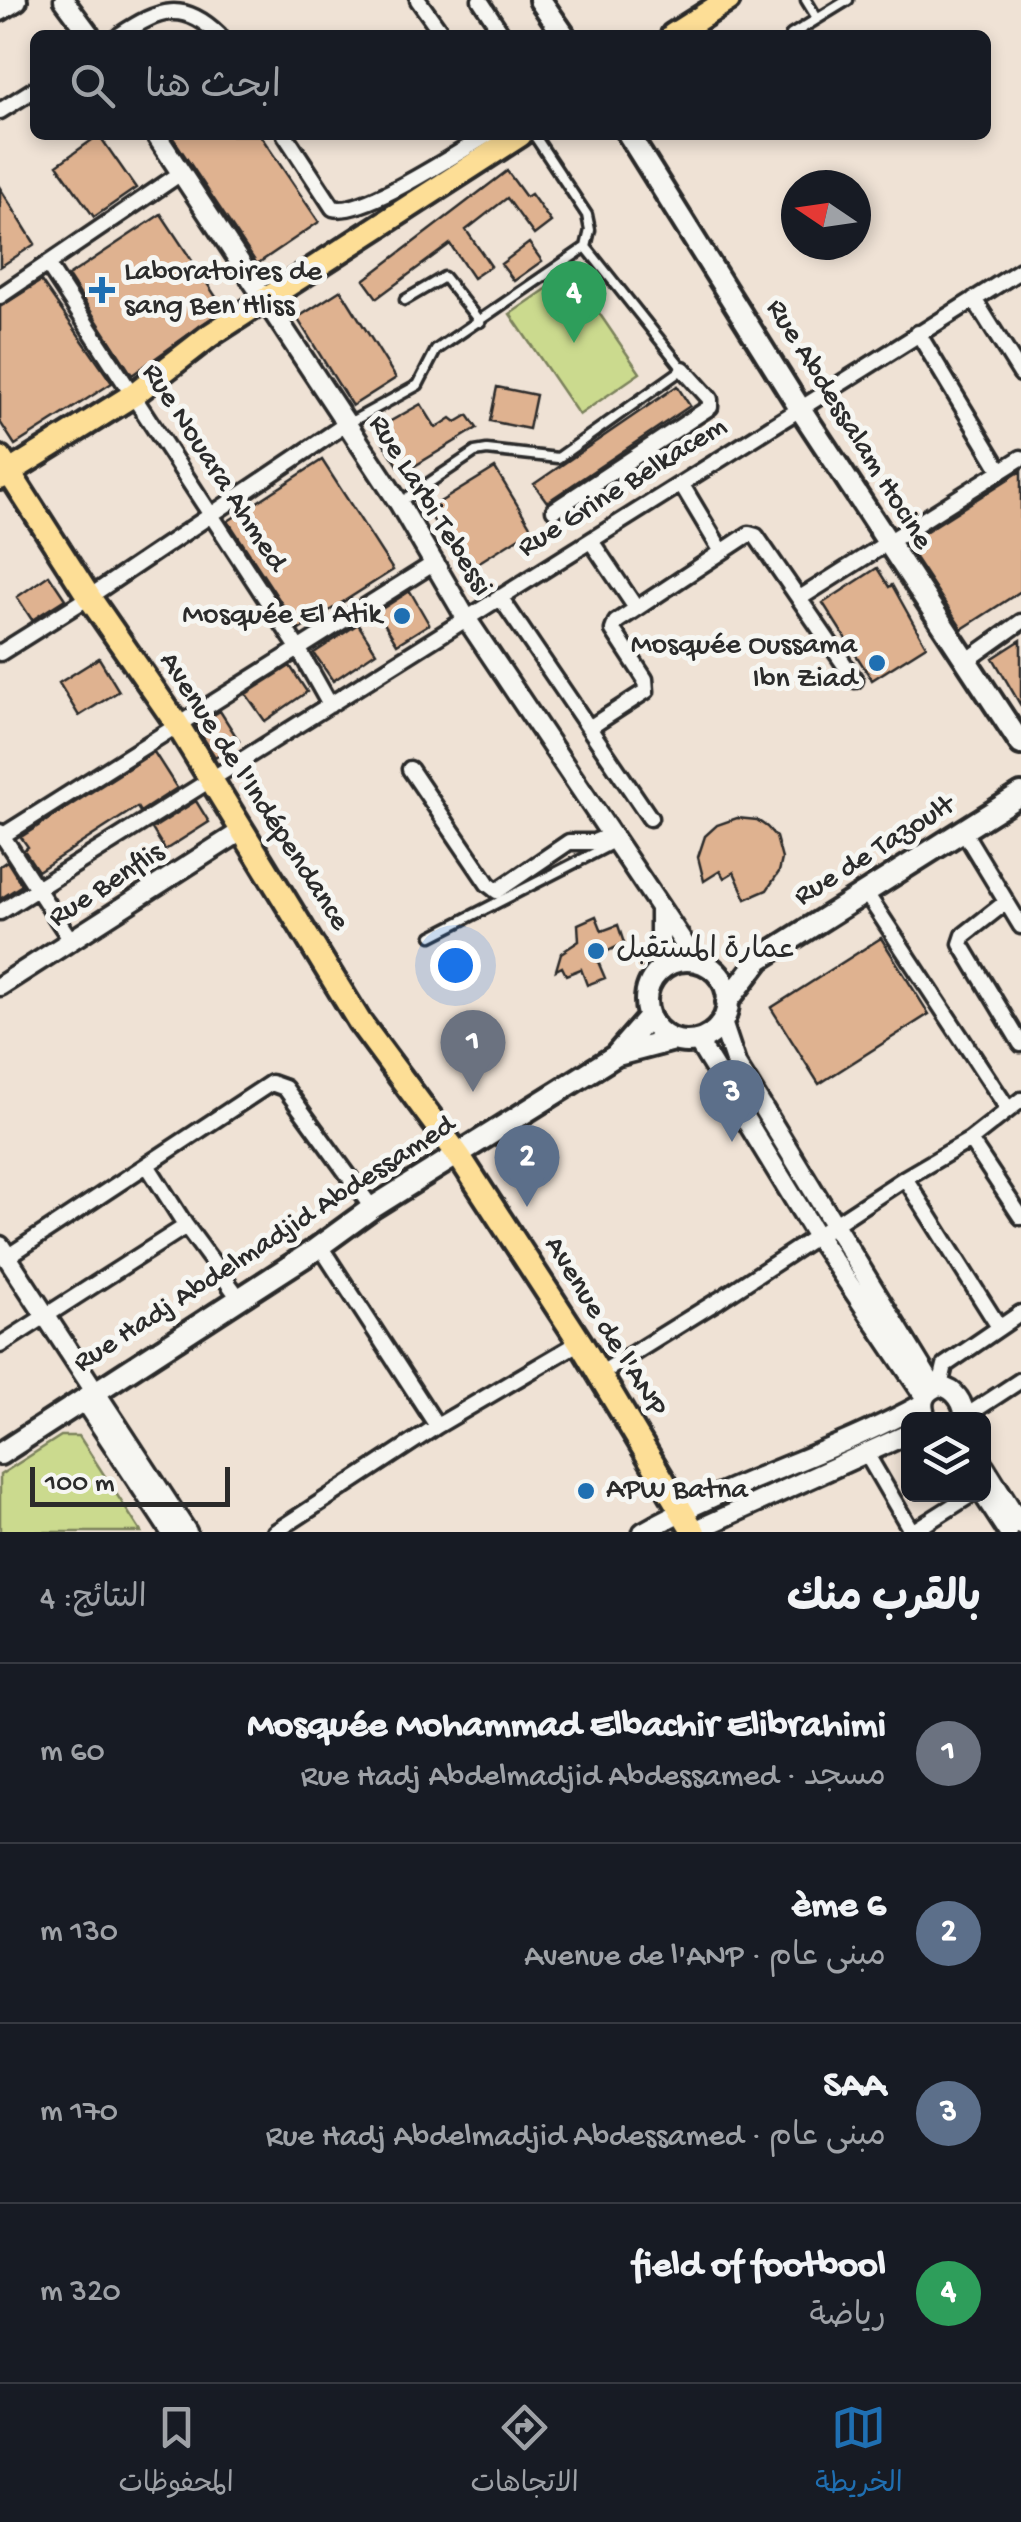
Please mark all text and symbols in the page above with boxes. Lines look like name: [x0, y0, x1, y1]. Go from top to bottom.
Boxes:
search box: [30, 30, 991, 140]
icon: search: [65, 58, 120, 113]
text: ابحث هنا: [145, 67, 281, 111]
north arrow: [781, 170, 871, 260]
place label: Laboratoires de sang Ben Hliss: [124, 256, 322, 325]
pin: 4: [542, 260, 606, 343]
marker: Laboratoires de sang Ben Hliss: [89, 277, 115, 303]
street label: Rue Abdessalam Hocine: [757, 293, 940, 557]
street label: Rue Nouara Ahmed: [133, 357, 295, 581]
street label: Rue Larbi Tebessi: [359, 409, 499, 603]
street label: Rue Grine Belkacem: [512, 410, 734, 566]
place label: Mosquée El Atik: [182, 599, 385, 634]
marker: Mosquée El Atik: [391, 605, 413, 627]
place label: Mosquée Oussama Ibn Ziad: [631, 629, 859, 698]
street label: Avenue de l'Indépendance: [150, 646, 356, 938]
marker: Mosquée Oussama Ibn Ziad: [866, 652, 888, 674]
street label: Rue de Tazoult: [788, 787, 964, 915]
street label: Rue Benflis: [43, 835, 172, 936]
place label: عمارة المستقبل: [616, 934, 796, 969]
your location: [430, 940, 481, 991]
marker: عمارة المستقبل: [585, 940, 607, 962]
pin: 1: [440, 1010, 506, 1092]
pin: 3: [700, 1060, 764, 1142]
street label: Rue Hadj Abdelmadjid Abdessamed: [68, 1107, 464, 1382]
pin: 2: [494, 1124, 560, 1207]
street label: Avenue de l'ANP: [535, 1231, 674, 1424]
map controls: [901, 1412, 991, 1502]
button: layers: [901, 1412, 991, 1502]
scale bar: [30, 1462, 230, 1506]
text: 100 m: [45, 1468, 115, 1501]
place label: APW Batna: [606, 1474, 749, 1509]
marker: APW Batna: [575, 1480, 597, 1502]
text: بالقرب منك: [787, 1577, 981, 1626]
text: النتائج: 4: [40, 1581, 147, 1619]
text: Mosquée Mohammad Elbachir Elibrahimi: [247, 1705, 886, 1749]
text: 60 m: [40, 1734, 105, 1772]
text: 1: [942, 1734, 955, 1772]
text: مسجد · Rue Hadj Abdelmadjid Abdessamed: [301, 1759, 886, 1797]
text: 6 ème: [792, 1885, 886, 1929]
text: 130 m: [40, 1914, 118, 1952]
text: 2: [941, 1914, 956, 1952]
text: مبنى عام · Avenue de l'ANP: [524, 1939, 886, 1977]
text: SAA: [824, 2065, 886, 2109]
text: 170 m: [40, 2094, 118, 2132]
text: 3: [940, 2094, 957, 2132]
text: مبنى عام · Rue Hadj Abdelmadjid Abdessamed: [266, 2119, 886, 2157]
text: field of footbool: [632, 2245, 886, 2289]
text: 320 m: [40, 2274, 121, 2312]
text: 4: [941, 2274, 956, 2312]
text: رياضة: [809, 2299, 886, 2337]
tab: المحفوظات: [118, 2400, 234, 2506]
tab: الاتجاهات: [470, 2400, 579, 2506]
tab: الخريطة: [815, 2400, 903, 2506]

